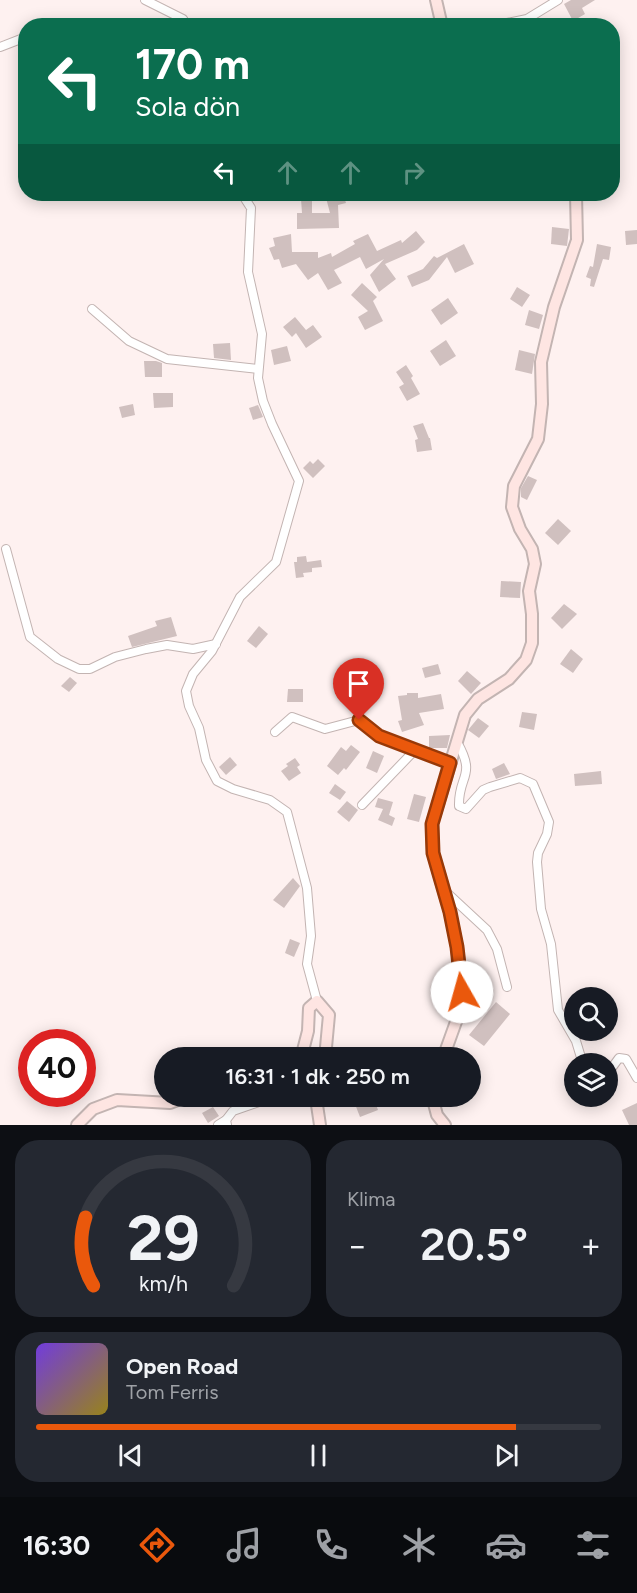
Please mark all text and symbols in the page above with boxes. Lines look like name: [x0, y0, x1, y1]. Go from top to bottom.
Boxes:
text: 170 m: [135, 39, 250, 90]
icon: left: [36, 42, 114, 120]
text: Sola dön: [135, 90, 240, 123]
icon: left: [208, 156, 241, 189]
icon: ahead: [271, 156, 304, 189]
icon: ahead: [334, 156, 367, 189]
icon: right: [397, 156, 430, 189]
pin: [333, 658, 384, 720]
icon: arrive: [342, 667, 375, 700]
position arrow: [430, 960, 494, 1024]
map controls: [564, 987, 618, 1107]
button: search: [564, 987, 618, 1041]
speed limit sign: 40: [18, 1029, 96, 1107]
button: layers: [564, 1053, 618, 1107]
text: 16:31 · 1 dk · 250 m: [225, 1063, 410, 1090]
text: Klima: [347, 1187, 395, 1211]
text: 29: [127, 1201, 199, 1276]
text: 20.5°: [420, 1217, 528, 1271]
text: −: [347, 1226, 368, 1265]
text: +: [580, 1226, 601, 1265]
text: km/h: [139, 1271, 187, 1296]
text: Open Road: [126, 1353, 238, 1380]
text: Tom Ferris: [126, 1380, 219, 1404]
icon: previous: [114, 1439, 147, 1472]
icon: pause: [302, 1439, 335, 1472]
icon: next: [490, 1439, 523, 1472]
icon: directions: [136, 1524, 178, 1566]
icon: music: [223, 1524, 265, 1566]
icon: phone: [310, 1524, 352, 1566]
icon: climate: [398, 1524, 440, 1566]
icon: car: [485, 1524, 527, 1566]
icon: filters: [572, 1524, 614, 1566]
text: 16:30: [23, 1529, 90, 1562]

